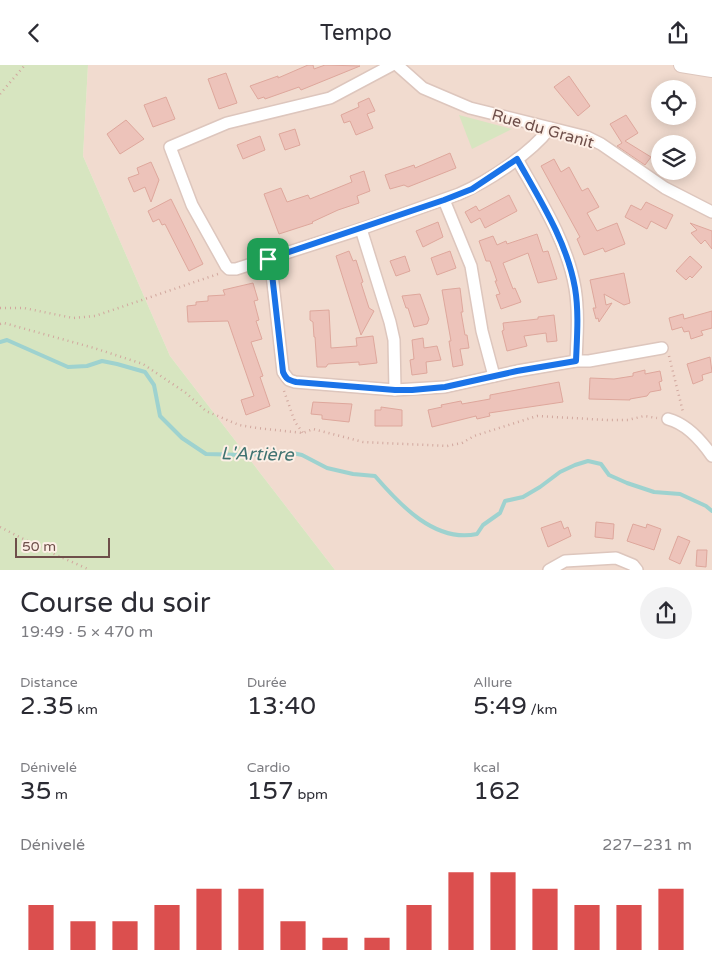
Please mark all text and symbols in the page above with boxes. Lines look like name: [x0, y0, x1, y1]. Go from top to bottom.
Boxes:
icon: back: [20, 19, 48, 47]
icon: share: [664, 19, 692, 47]
text: Tempo: [320, 20, 392, 46]
map controls: [651, 80, 696, 180]
button: locate: [651, 80, 696, 125]
street label: Rue du Granit: [489, 105, 596, 153]
button: layers: [651, 135, 696, 180]
pin: [247, 238, 289, 280]
icon: arrive: [254, 245, 282, 273]
water label: L'Artière: [220, 442, 294, 466]
scale bar: [15, 535, 110, 558]
text: 50 m: [22, 538, 56, 555]
text: Course du soir: [20, 586, 211, 620]
button: share: [640, 587, 692, 639]
text: 19:49 · 5 × 470 m: [20, 622, 153, 642]
text: Distance: [20, 674, 78, 691]
text: Durée: [247, 674, 287, 691]
text: Allure: [473, 674, 512, 691]
text: 2.35: [20, 691, 74, 721]
text: 13:40: [247, 691, 316, 721]
text: 5:49: [473, 691, 527, 721]
text: km: [74, 701, 98, 718]
text: /km: [527, 701, 557, 718]
text: Dénivelé: [20, 759, 77, 776]
text: Cardio: [247, 759, 290, 776]
text: kcal: [473, 759, 500, 776]
text: 35: [20, 776, 51, 806]
text: 157: [247, 776, 294, 806]
text: 162: [473, 776, 520, 806]
text: m: [51, 786, 68, 803]
text: bpm: [294, 786, 328, 803]
text: Dénivelé: [20, 835, 85, 855]
text: 227–231 m: [602, 835, 692, 855]

